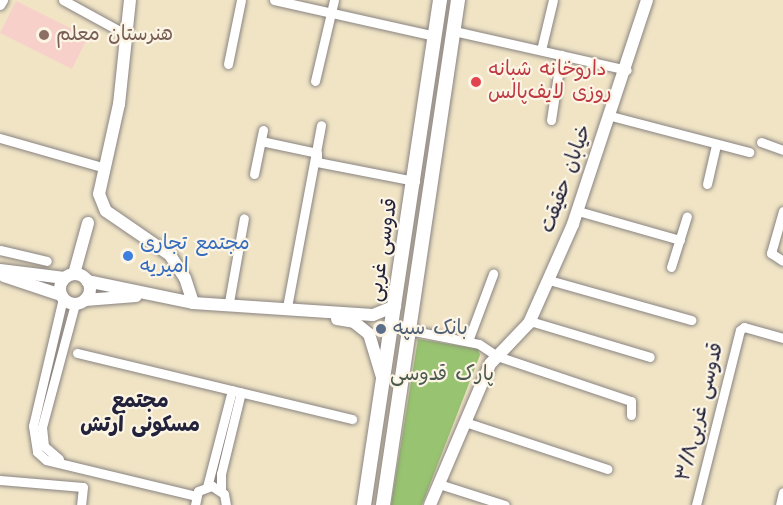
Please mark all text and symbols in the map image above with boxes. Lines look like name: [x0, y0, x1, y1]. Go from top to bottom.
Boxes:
place label: هنرستان معلم: [56, 23, 173, 47]
marker: هنرستان معلم: [37, 28, 51, 42]
place label: داروخانه شبانه روزی لایف‌پالس: [488, 58, 612, 105]
marker: داروخانه شبانه روزی لایف‌پالس: [469, 75, 483, 89]
street label: خیابان حقیقت: [536, 122, 598, 236]
street label: قدوسی غربی: [364, 197, 404, 303]
place label: مجتمع تجاری امیریه: [140, 232, 250, 279]
marker: مجتمع تجاری امیریه: [121, 249, 135, 263]
place label: بانک سپه: [393, 317, 468, 341]
marker: بانک سپه: [374, 322, 388, 336]
street label: قدوسی غربی۳/۸: [672, 340, 730, 484]
park label: پارک قدوسی: [390, 363, 494, 387]
district label: مجتمع مسکونی ارتش: [80, 389, 200, 439]

